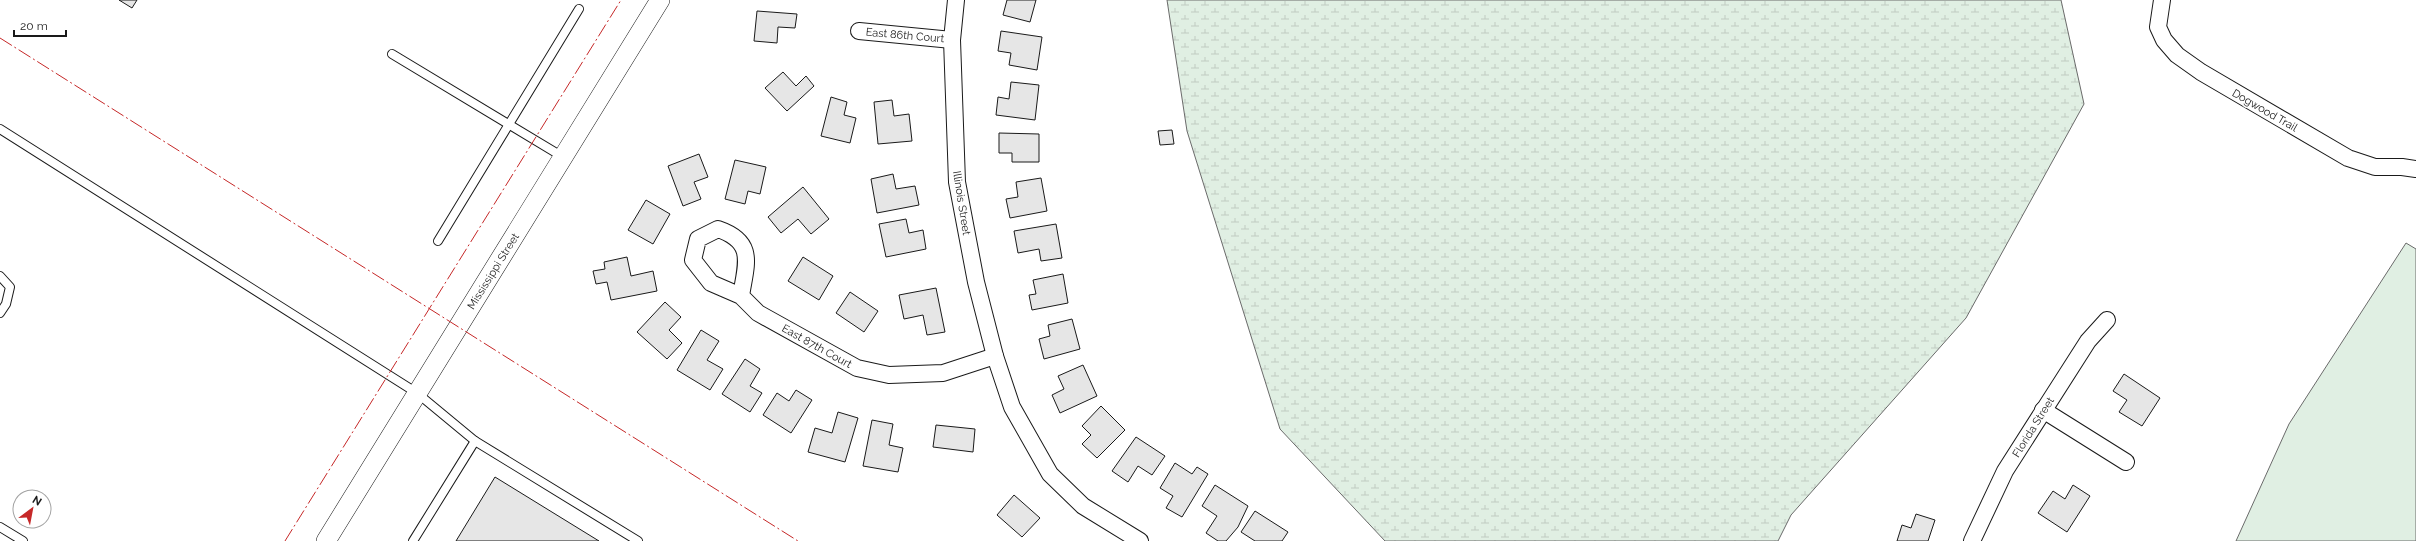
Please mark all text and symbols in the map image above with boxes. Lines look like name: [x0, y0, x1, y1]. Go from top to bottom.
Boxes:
scale bar: [14, 12, 66, 38]
text: 20 m: [20, 19, 48, 33]
street label: East 86th Court: [865, 26, 945, 45]
street label: Dogwood Trail: [2230, 86, 2300, 134]
street label: Illinois Street: [950, 170, 973, 237]
street label: Mississippi Street: [465, 231, 522, 312]
street label: East 87th Court: [780, 322, 854, 371]
street label: Florida Street: [2010, 395, 2057, 460]
north arrow: [12, 489, 52, 529]
text: N: [30, 493, 44, 509]

